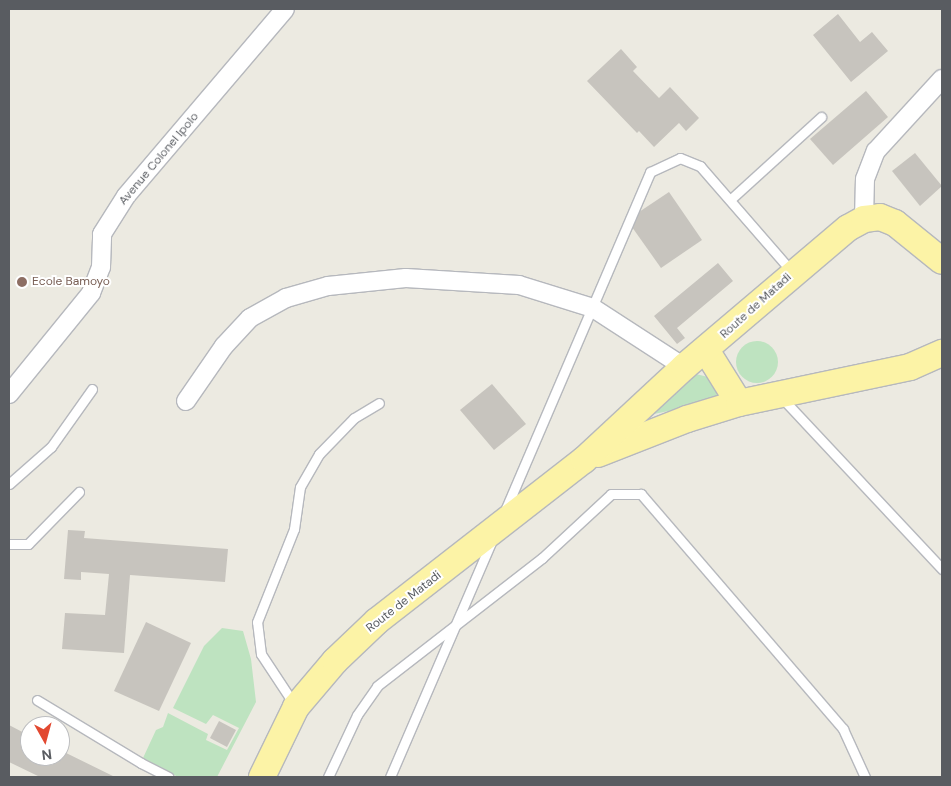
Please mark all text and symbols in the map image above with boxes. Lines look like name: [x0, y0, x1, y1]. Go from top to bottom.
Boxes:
street label: Avenue Colonel Ipolo: [116, 110, 202, 208]
street label: Route de Matadi: [717, 270, 795, 342]
place label: Ecole Bamoyo: [32, 275, 110, 289]
marker: Ecole Bamoyo: [16, 276, 28, 288]
street label: Route de Matadi: [364, 568, 444, 636]
north arrow: [20, 716, 70, 766]
text: N: [41, 745, 53, 764]

